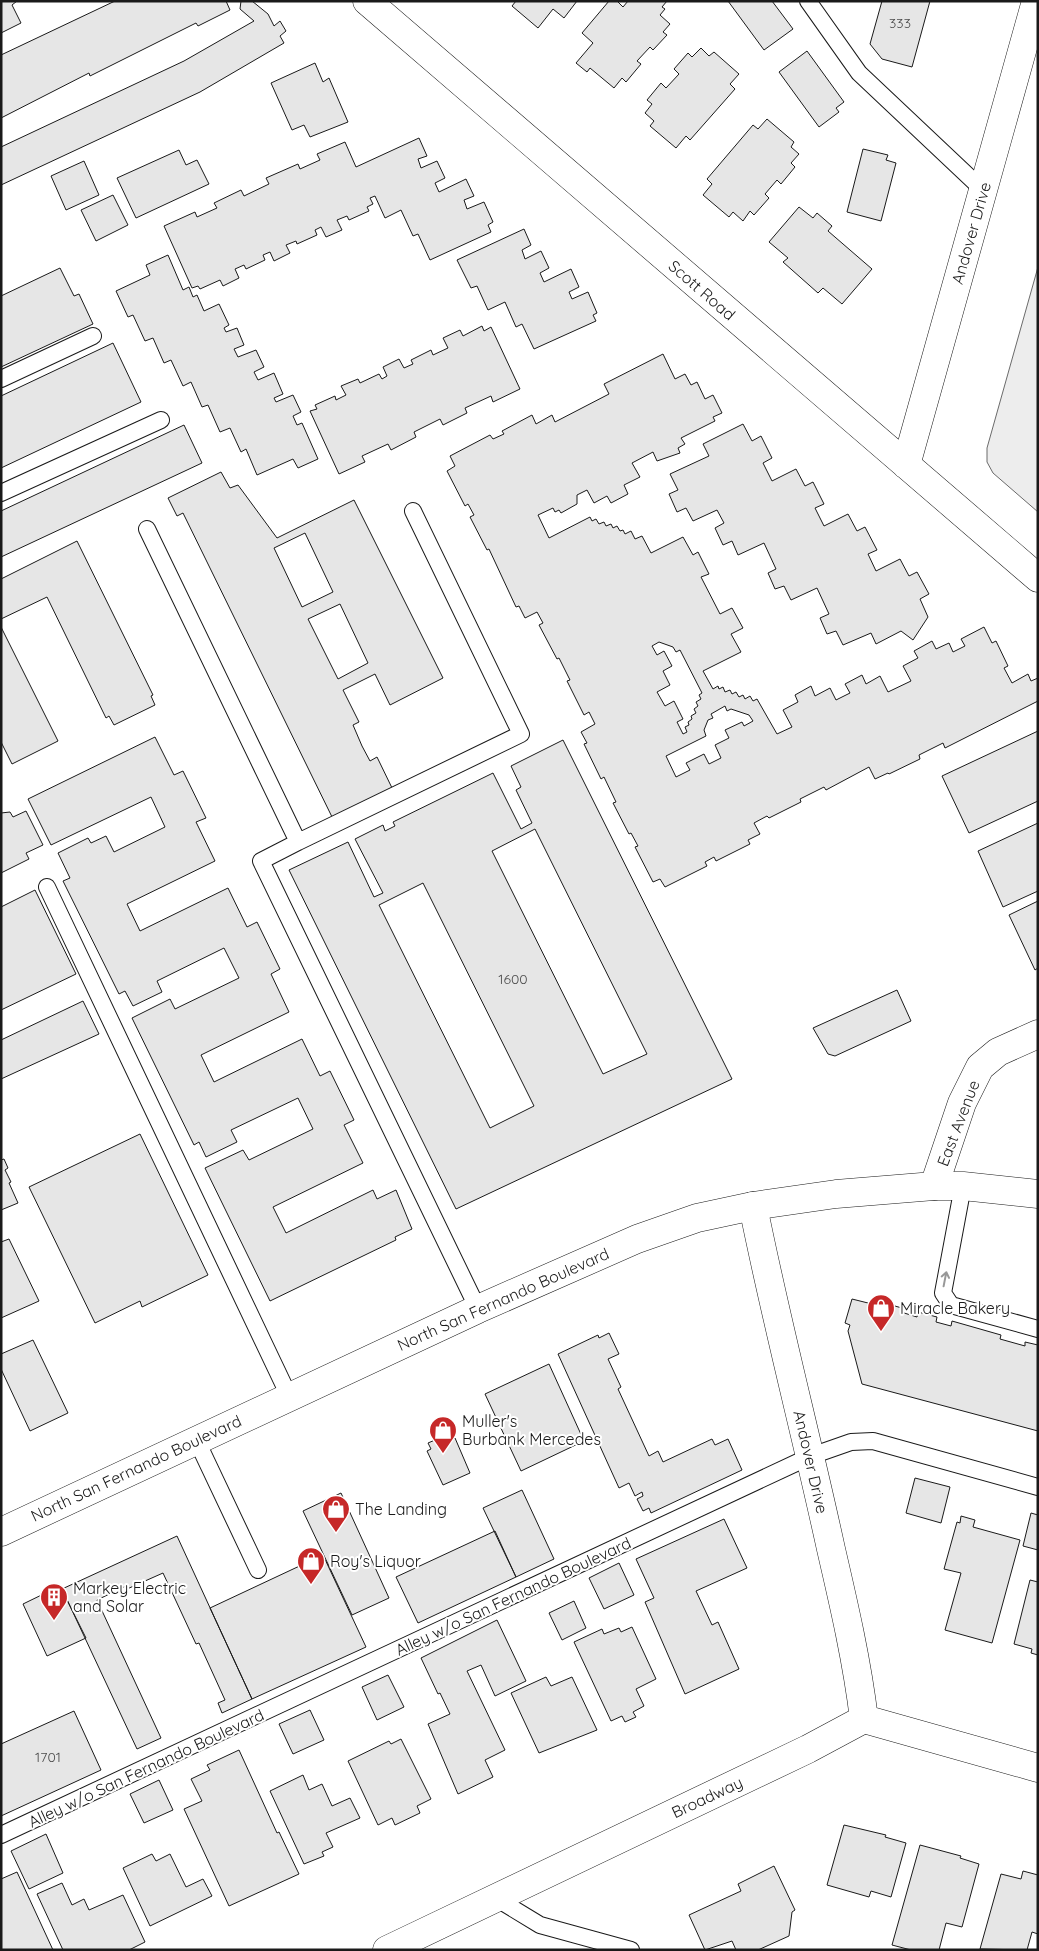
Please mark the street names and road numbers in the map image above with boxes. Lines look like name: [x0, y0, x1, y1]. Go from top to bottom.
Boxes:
street label: Andover Drive: [947, 180, 995, 286]
street label: Scott Road: [665, 256, 739, 324]
street label: East Avenue: [932, 1077, 984, 1169]
street label: North San Fernando Boulevard: [394, 1243, 612, 1355]
street label: Andover Drive: [789, 1408, 833, 1516]
street label: North San Fernando Boulevard: [28, 1410, 244, 1526]
street label: Alley w/o San Fernando Boulevard: [392, 1532, 634, 1660]
street label: Alley w/o San Fernando Boulevard: [25, 1704, 267, 1832]
street label: Broadway: [668, 1772, 746, 1822]

